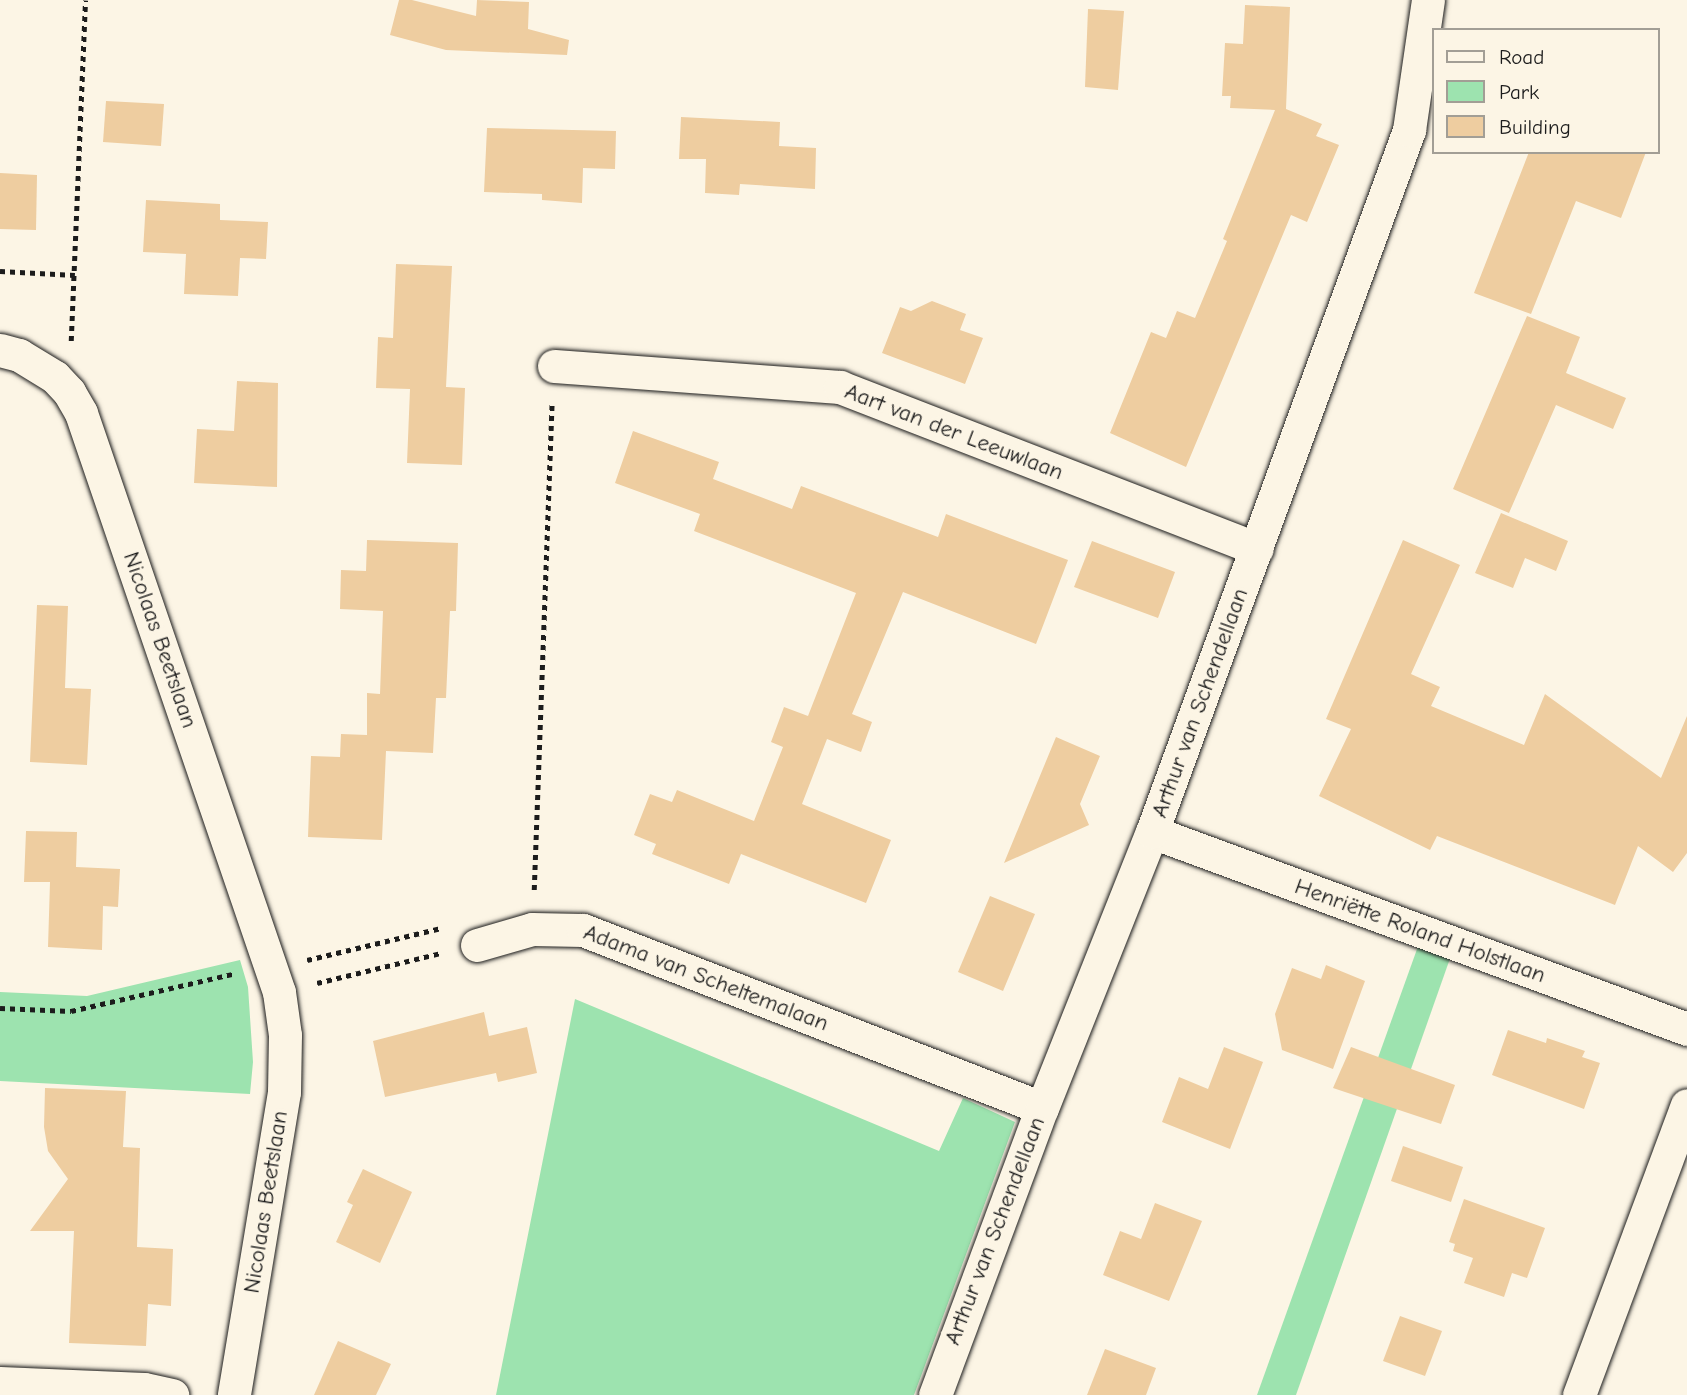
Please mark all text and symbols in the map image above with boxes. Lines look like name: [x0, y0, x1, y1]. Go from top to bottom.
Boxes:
legend: [1432, 28, 1659, 154]
text: Road: [1499, 45, 1544, 69]
text: Park: [1499, 80, 1539, 104]
text: Building: [1499, 115, 1571, 139]
street label: Aart van der Leeuwlaan: [841, 378, 1067, 486]
street label: Nicolaas Beetslaan: [117, 548, 203, 732]
street label: Arthur van Schendellaan: [1146, 585, 1254, 821]
street label: Henriëtte Roland Holstlaan: [1291, 873, 1549, 989]
street label: Adama van Scheltemalaan: [580, 919, 832, 1037]
street label: Nicolaas Beetslaan: [238, 1109, 294, 1295]
street label: Arthur van Schendellaan: [939, 1113, 1051, 1349]

